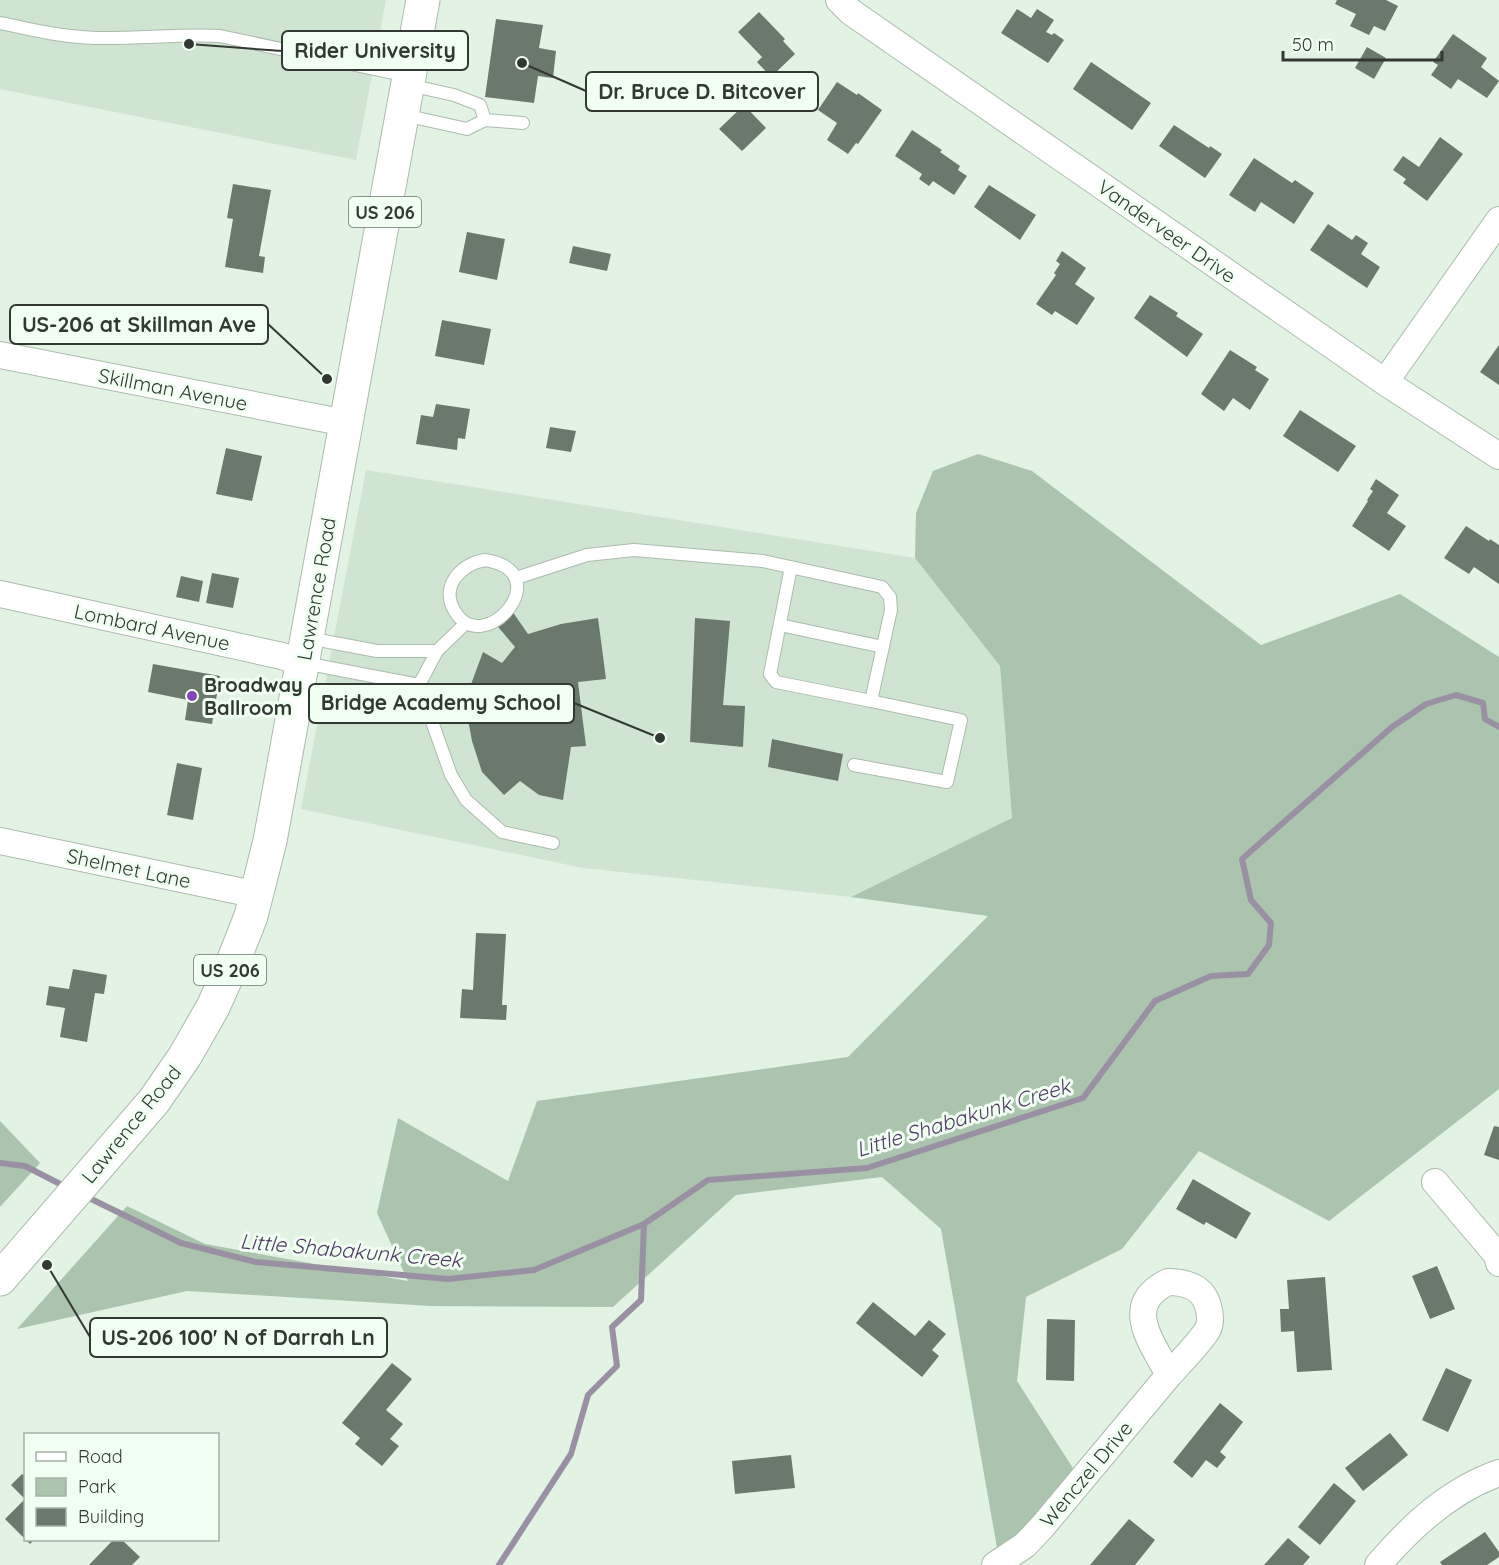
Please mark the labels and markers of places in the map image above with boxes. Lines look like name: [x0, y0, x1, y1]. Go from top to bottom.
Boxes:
callout: Rider University: [282, 31, 468, 70]
callout: Dr. Bruce D. Bitcover: [586, 72, 818, 111]
callout: US-206 at Skillman Ave: [10, 305, 268, 344]
place label: Broadway Ballroom: [204, 672, 303, 720]
callout: Bridge Academy School: [309, 684, 574, 723]
marker: Broadway Ballroom: [185, 689, 199, 703]
callout: US-206 100' N of Darrah Ln: [90, 1318, 387, 1357]

